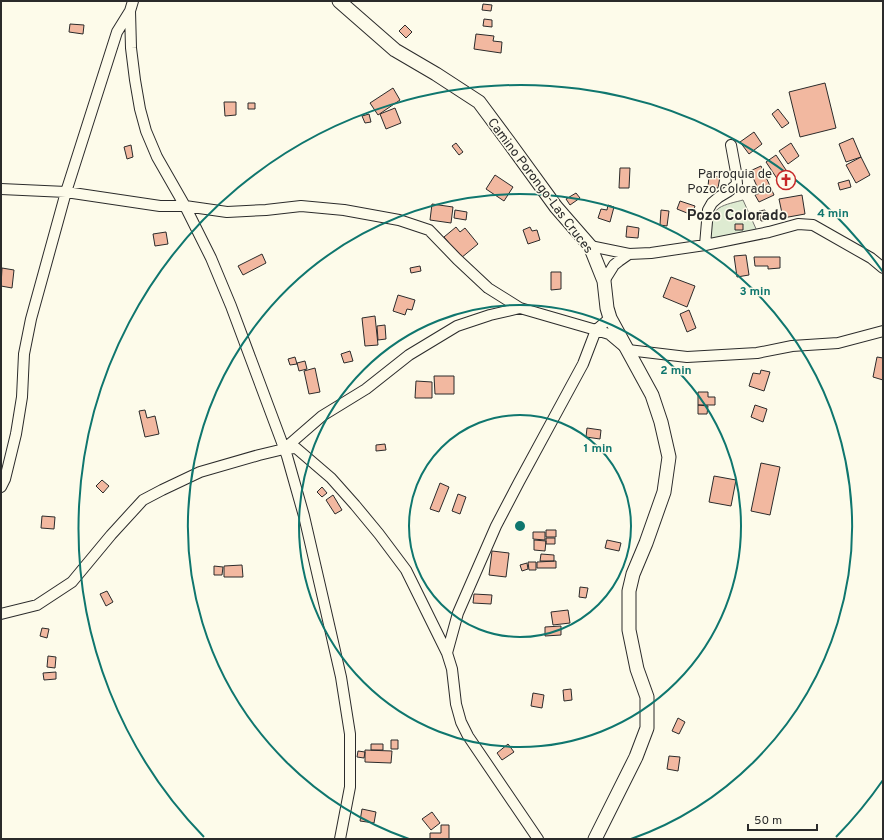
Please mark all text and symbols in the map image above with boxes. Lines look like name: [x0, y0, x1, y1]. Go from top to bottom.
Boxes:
street label: Camino Porongo-Las Cruces: [483, 115, 596, 257]
place label: Parroquia de Pozo Colorado: [687, 167, 772, 198]
church icon: Parroquia de Pozo Colorado: [775, 169, 797, 191]
text: 4 min: [817, 206, 849, 222]
district label: Pozo Colorado: [687, 207, 787, 226]
text: 3 min: [739, 284, 771, 300]
text: 2 min: [660, 363, 692, 379]
text: 1 min: [584, 441, 612, 457]
centre of rings: [513, 519, 527, 533]
scale bar: [748, 806, 817, 832]
text: 50 m: [754, 813, 782, 829]

